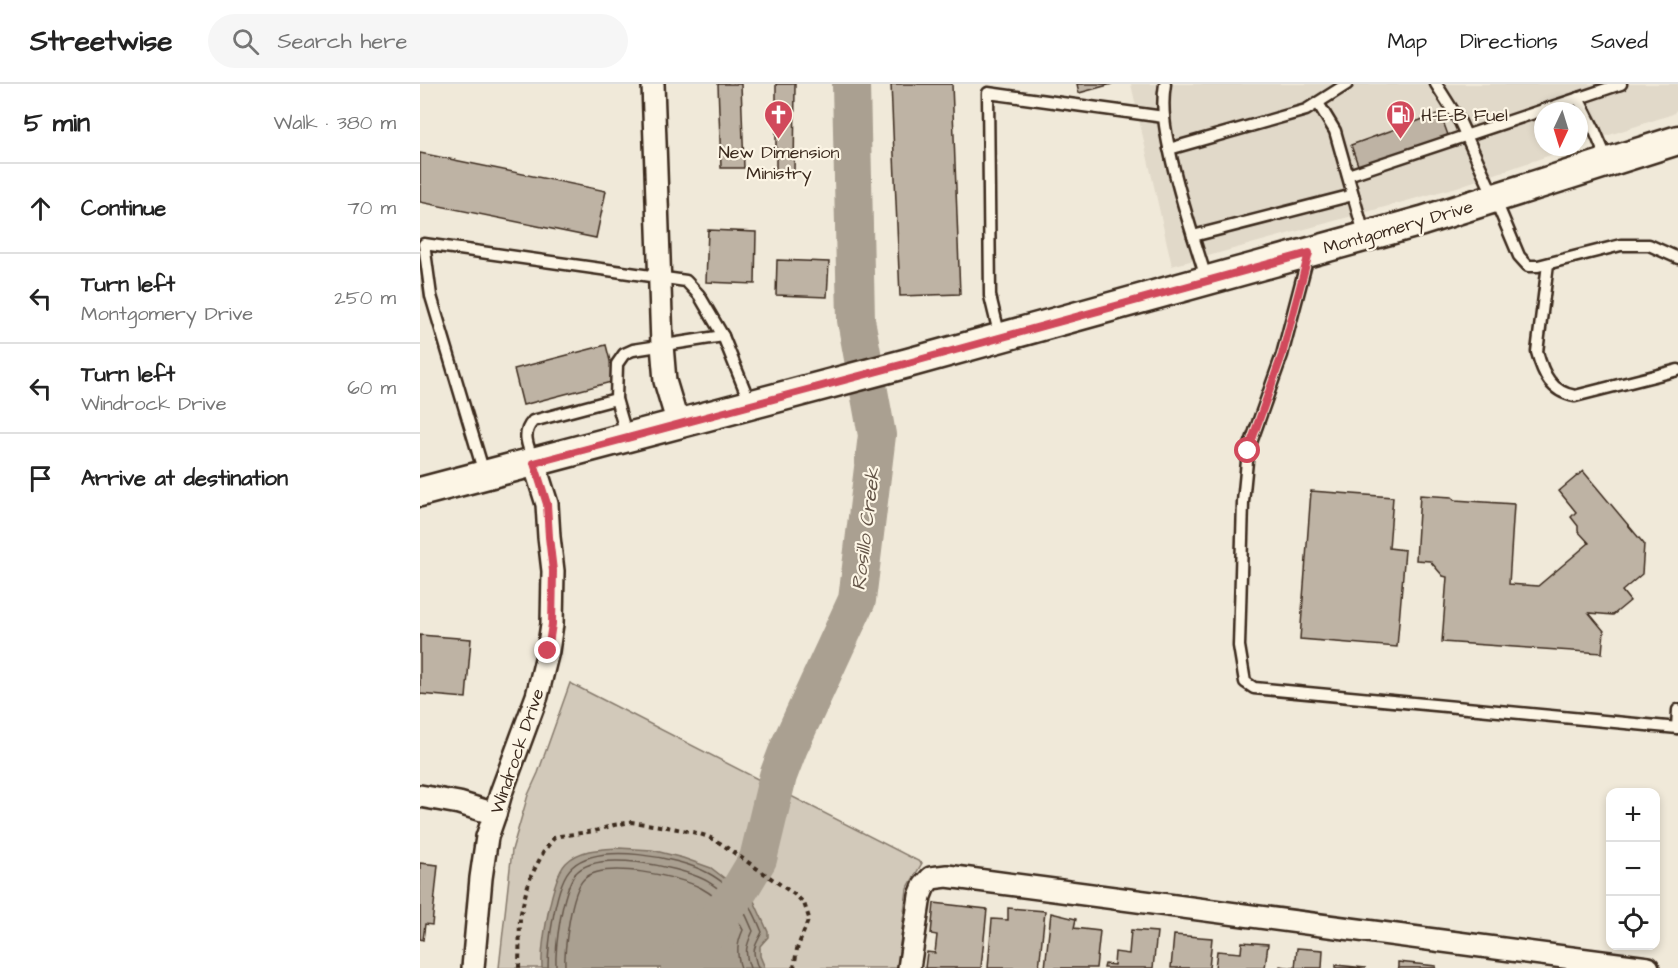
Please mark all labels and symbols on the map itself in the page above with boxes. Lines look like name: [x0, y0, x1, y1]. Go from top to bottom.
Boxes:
church icon: New Dimension Ministry: [763, 99, 795, 141]
fuel station icon: H-E-B Fuel: [1384, 99, 1416, 141]
north arrow: [1534, 102, 1588, 156]
place label: H-E-B Fuel: [1421, 103, 1508, 128]
place label: New Dimension Ministry: [719, 140, 839, 187]
street label: Montgomery Drive: [1320, 194, 1477, 262]
route start: [1234, 437, 1260, 463]
water label: Rosillo Creek: [845, 466, 887, 592]
route end: [534, 637, 560, 663]
street label: Windrock Drive: [484, 685, 551, 817]

